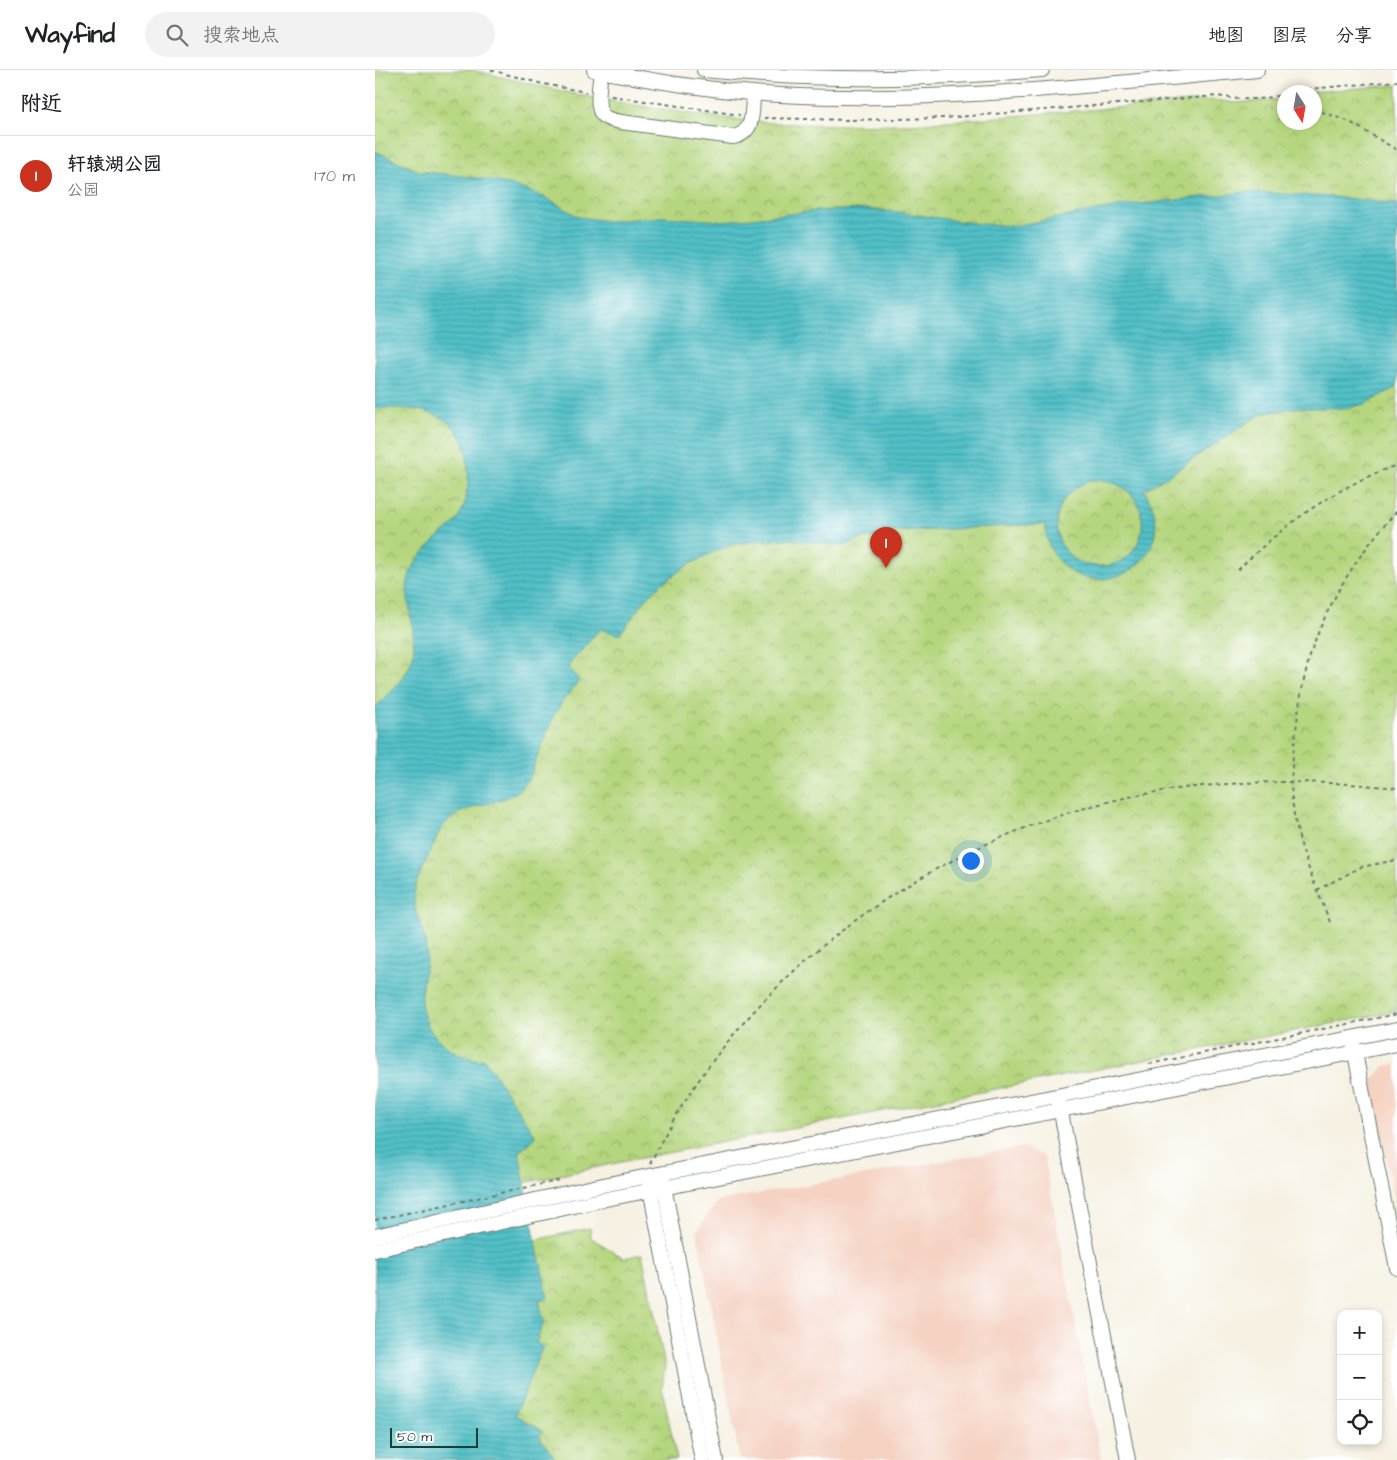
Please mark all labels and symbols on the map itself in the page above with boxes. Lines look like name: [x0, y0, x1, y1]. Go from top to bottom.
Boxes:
north arrow: [1277, 85, 1322, 130]
pin: 1: [870, 527, 902, 568]
your location: [958, 848, 984, 874]
scale bar: [390, 1425, 477, 1448]

